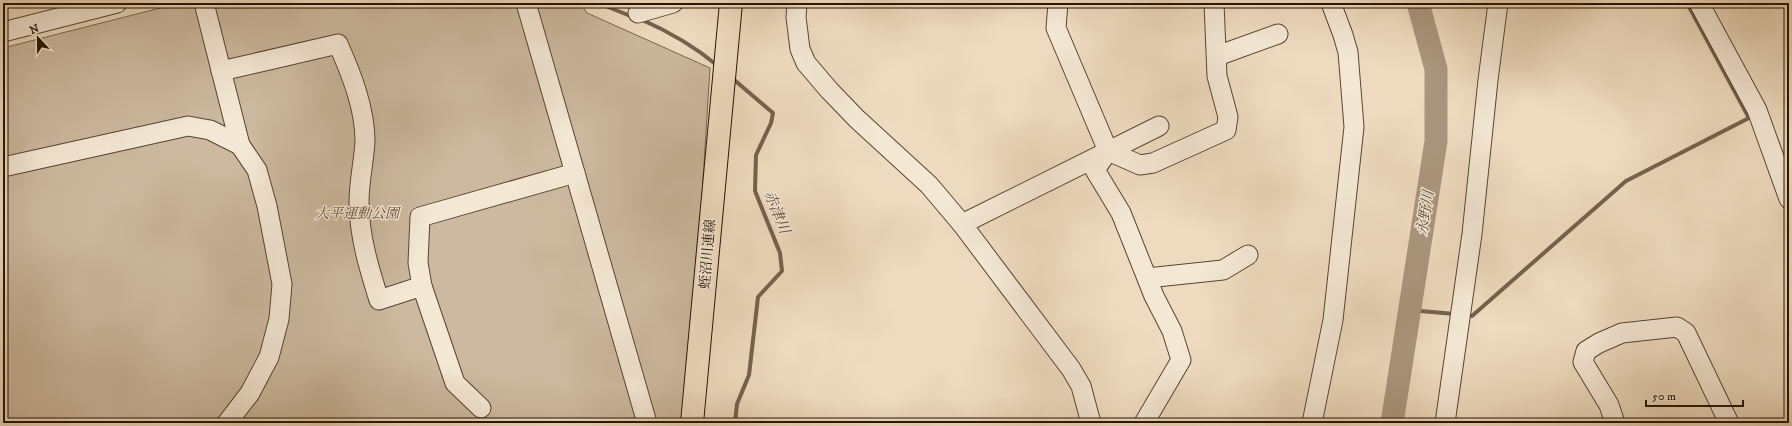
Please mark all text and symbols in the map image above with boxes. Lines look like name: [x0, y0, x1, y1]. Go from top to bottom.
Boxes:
north arrow: [18, 18, 58, 58]
text: N: [28, 21, 41, 38]
water label: 永野川: [1413, 187, 1439, 237]
water label: 赤津川: [759, 188, 795, 238]
park label: 大平運動公園: [315, 205, 401, 223]
street label: 蛭沼川連線: [696, 218, 720, 290]
scale bar: [1646, 382, 1743, 408]
text: 50 m: [1652, 389, 1676, 404]

